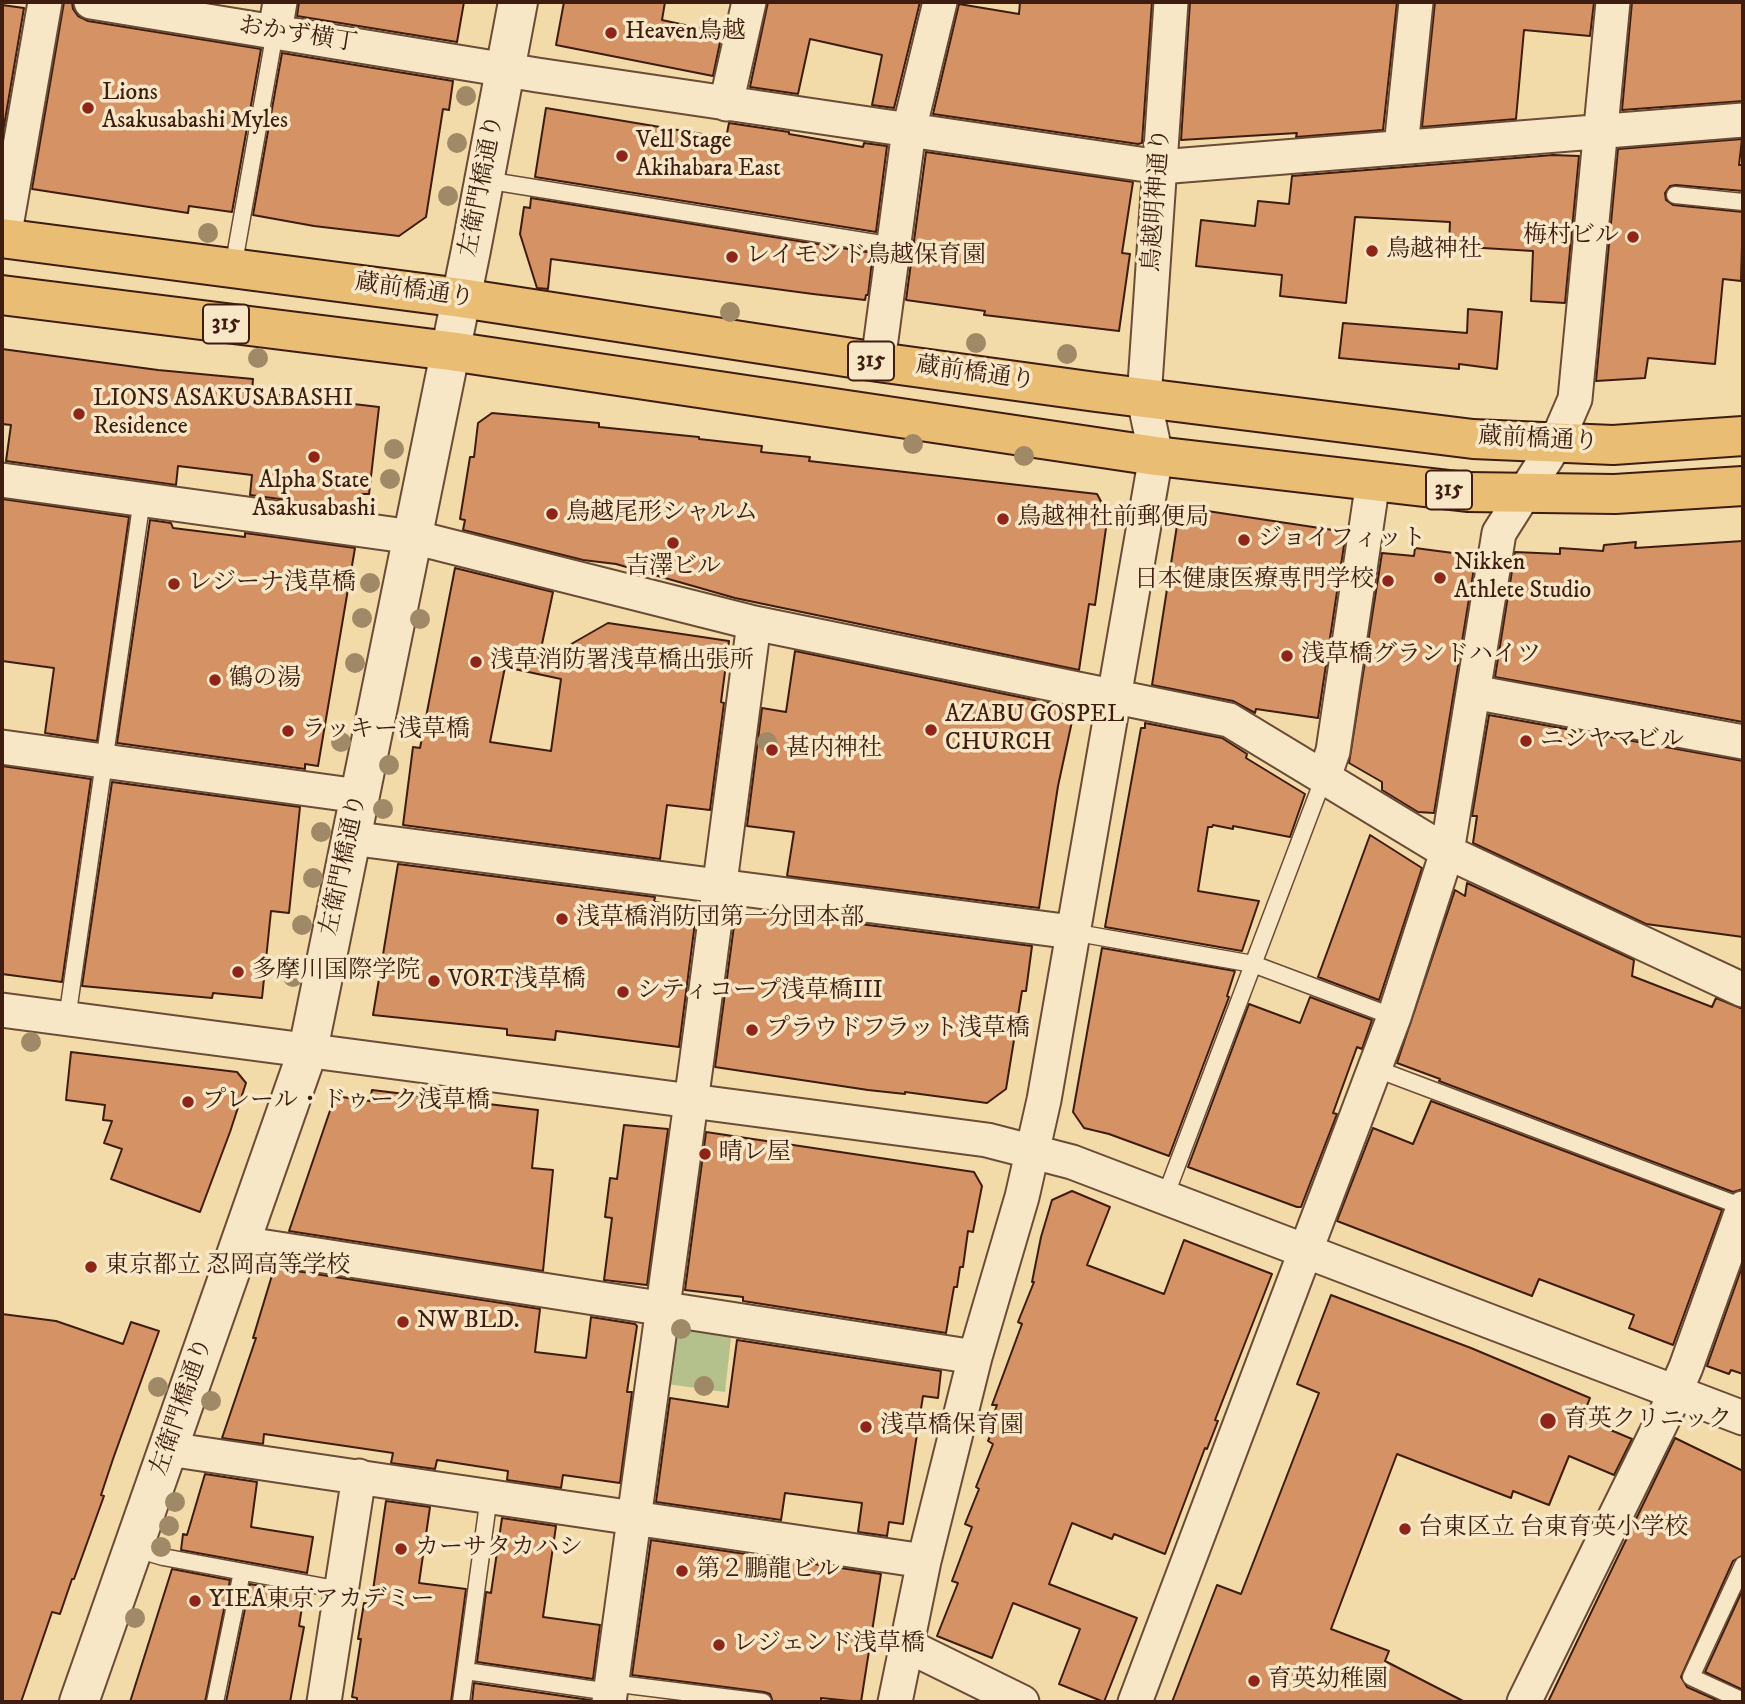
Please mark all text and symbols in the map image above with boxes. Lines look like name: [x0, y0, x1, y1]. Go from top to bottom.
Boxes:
street label: おかず横丁: [236, 12, 360, 60]
place label: Heaven鳥越: [625, 19, 746, 47]
marker: Heaven鳥越: [603, 25, 619, 41]
place label: Lions Asakusabashi Myles: [102, 80, 288, 136]
marker: Lions Asakusabashi Myles: [80, 100, 96, 116]
street label: 左衛門橋通り: [455, 113, 511, 259]
street label: 鳥越明神通り: [1139, 127, 1177, 273]
place label: Vell Stage Akihabara East: [636, 128, 781, 184]
marker: Vell Stage Akihabara East: [614, 148, 630, 164]
place label: 梅村ビル: [1523, 223, 1619, 251]
marker: 梅村ビル: [1625, 229, 1641, 245]
place label: 鳥越神社: [1386, 237, 1482, 265]
place label: レイモンド鳥越保育園: [746, 243, 986, 271]
marker: 鳥越神社: [1364, 243, 1380, 259]
marker: レイモンド鳥越保育園: [724, 249, 740, 265]
street label: 蔵前橋通り: [353, 269, 475, 315]
road number: 315: [203, 304, 249, 344]
road number: 315: [848, 342, 894, 380]
street label: 蔵前橋通り: [914, 352, 1036, 398]
place label: LIONS ASAKUSABASHI Residence: [93, 386, 353, 442]
marker: LIONS ASAKUSABASHI Residence: [71, 406, 87, 422]
street label: 蔵前橋通り: [1477, 423, 1599, 459]
marker: Alpha State Asakusabashi: [306, 449, 322, 465]
place label: Alpha State Asakusabashi: [252, 468, 376, 524]
road number: 315: [1426, 470, 1472, 510]
place label: 鳥越尾形シャルム: [566, 500, 758, 528]
place label: 鳥越神社前郵便局: [1017, 505, 1209, 533]
marker: 鳥越尾形シャルム: [544, 506, 560, 522]
marker: 鳥越神社前郵便局: [995, 511, 1011, 527]
place label: ジョイフィット: [1258, 526, 1426, 554]
marker: ジョイフィット: [1236, 532, 1252, 548]
marker: 吉澤ビル: [665, 535, 681, 551]
place label: Nikken Athlete Studio: [1454, 550, 1591, 606]
place label: 吉澤ビル: [625, 554, 721, 582]
place label: 日本健康医療専門学校: [1134, 567, 1374, 595]
place label: レジーナ浅草橋: [188, 570, 356, 598]
marker: Nikken Athlete Studio: [1432, 570, 1448, 586]
marker: 日本健康医療専門学校: [1380, 573, 1396, 589]
marker: レジーナ浅草橋: [166, 576, 182, 592]
place label: 浅草橋グランドハイツ: [1301, 642, 1541, 670]
place label: 浅草消防署浅草橋出張所: [490, 648, 754, 676]
marker: 浅草橋グランドハイツ: [1279, 648, 1295, 664]
marker: 浅草消防署浅草橋出張所: [468, 654, 484, 670]
place label: 鶴の湯: [229, 666, 301, 694]
marker: 鶴の湯: [207, 672, 223, 688]
place label: AZABU GOSPEL CHURCH: [945, 702, 1124, 758]
place label: ラッキー浅草橋: [302, 717, 470, 745]
marker: AZABU GOSPEL CHURCH: [923, 722, 939, 738]
marker: ラッキー浅草橋: [280, 723, 296, 739]
place label: ニシヤマビル: [1540, 727, 1684, 755]
marker: ニシヤマビル: [1518, 733, 1534, 749]
place label: 甚内神社: [786, 736, 882, 764]
marker: 甚内神社: [764, 742, 780, 758]
street label: 左衛門橋通り: [316, 792, 374, 938]
place label: 浅草橋消防団第一分団本部: [576, 905, 864, 933]
marker: 浅草橋消防団第一分団本部: [554, 911, 570, 927]
place label: 多摩川国際学院: [252, 958, 420, 986]
marker: 多摩川国際学院: [230, 964, 246, 980]
place label: VORT浅草橋: [448, 967, 586, 995]
marker: VORT浅草橋: [426, 973, 442, 989]
place label: シティコープ浅草橋III: [637, 978, 883, 1006]
marker: シティコープ浅草橋III: [615, 984, 631, 1000]
place label: プラウドフラット浅草橋: [766, 1016, 1030, 1044]
marker: プラウドフラット浅草橋: [744, 1022, 760, 1038]
place label: プレール・ドゥーク浅草橋: [202, 1088, 490, 1116]
marker: プレール・ドゥーク浅草橋: [180, 1094, 196, 1110]
place label: 晴レ屋: [719, 1140, 791, 1168]
marker: 晴レ屋: [697, 1146, 713, 1162]
place label: 東京都立 忍岡高等学校: [105, 1253, 350, 1281]
marker: 東京都立 忍岡高等学校: [83, 1259, 99, 1275]
place label: NW BLD.: [417, 1308, 519, 1336]
marker: NW BLD.: [395, 1314, 411, 1330]
street label: 左衛門橋通り: [146, 1334, 220, 1480]
place label: 育英クリニック: [1564, 1407, 1732, 1435]
marker: 育英クリニック: [1538, 1411, 1558, 1431]
place label: 浅草橋保育園: [880, 1413, 1024, 1441]
marker: 浅草橋保育園: [858, 1419, 874, 1435]
place label: 台東区立 台東育英小学校: [1419, 1515, 1688, 1543]
marker: 台東区立 台東育英小学校: [1397, 1521, 1413, 1537]
place label: カーサタカハシ: [415, 1535, 583, 1563]
marker: カーサタカハシ: [393, 1541, 409, 1557]
place label: 第２鵬龍ビル: [696, 1557, 840, 1585]
marker: 第２鵬龍ビル: [674, 1563, 690, 1579]
place label: YIEA東京アカデミー: [209, 1587, 435, 1615]
marker: YIEA東京アカデミー: [187, 1593, 203, 1609]
place label: レジェンド浅草橋: [733, 1631, 925, 1659]
marker: レジェンド浅草橋: [711, 1637, 727, 1653]
place label: 育英幼稚園: [1268, 1667, 1388, 1695]
marker: 育英幼稚園: [1246, 1673, 1262, 1689]

